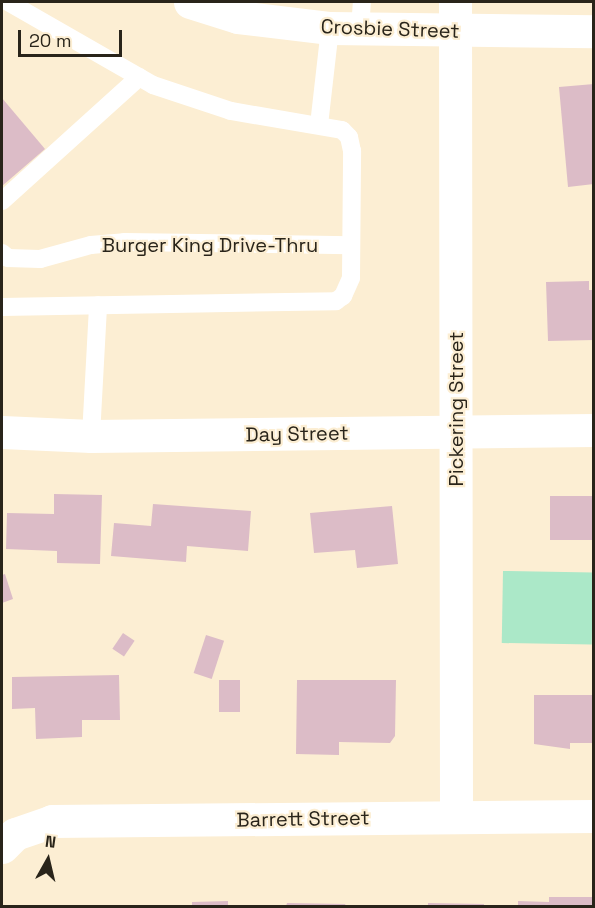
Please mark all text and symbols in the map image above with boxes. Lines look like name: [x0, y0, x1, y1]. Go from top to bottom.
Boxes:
street label: Crosbie Street: [320, 15, 460, 43]
scale bar: [21, 18, 124, 56]
text: 20 m: [29, 29, 72, 52]
street label: Burger King Drive-Thru: [102, 233, 318, 257]
street label: Pickering Street: [444, 332, 468, 486]
street label: Day Street: [245, 421, 349, 447]
street label: Barrett Street: [236, 806, 370, 832]
north arrow: [18, 830, 78, 890]
text: N: [44, 831, 57, 853]

